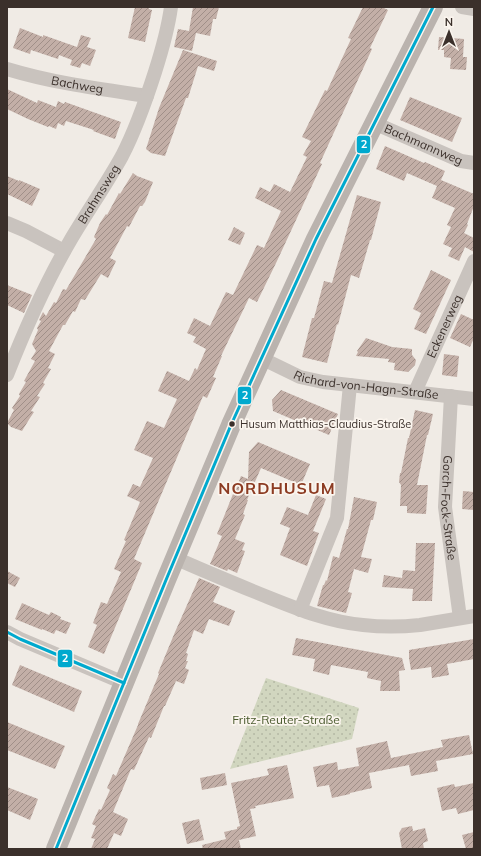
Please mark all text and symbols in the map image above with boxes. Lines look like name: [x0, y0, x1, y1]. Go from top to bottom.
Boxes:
north arrow: [429, 12, 469, 52]
text: N: [445, 15, 453, 29]
street label: Bachweg: [50, 72, 104, 96]
street label: Bachmannweg: [382, 120, 465, 168]
line badge: 2: [356, 135, 371, 154]
text: 2: [361, 137, 368, 151]
street label: Brahmsweg: [74, 162, 122, 227]
street label: Eckenerweg: [423, 292, 465, 360]
street label: Richard-von-Hagn-Straße: [291, 367, 439, 402]
line badge: 2: [237, 386, 252, 405]
text: 2: [242, 388, 249, 402]
place label: Husum Matthias-Claudius-Straße: [240, 417, 411, 431]
marker: Husum Matthias-Claudius-Straße: [227, 419, 237, 429]
street label: Gorch-Fock-Straße: [438, 455, 460, 561]
district label: NORDHUSUM: [218, 478, 336, 498]
line badge: 2: [57, 649, 73, 668]
text: 2: [62, 651, 69, 665]
park label: Fritz-Reuter-Straße: [232, 712, 340, 727]

